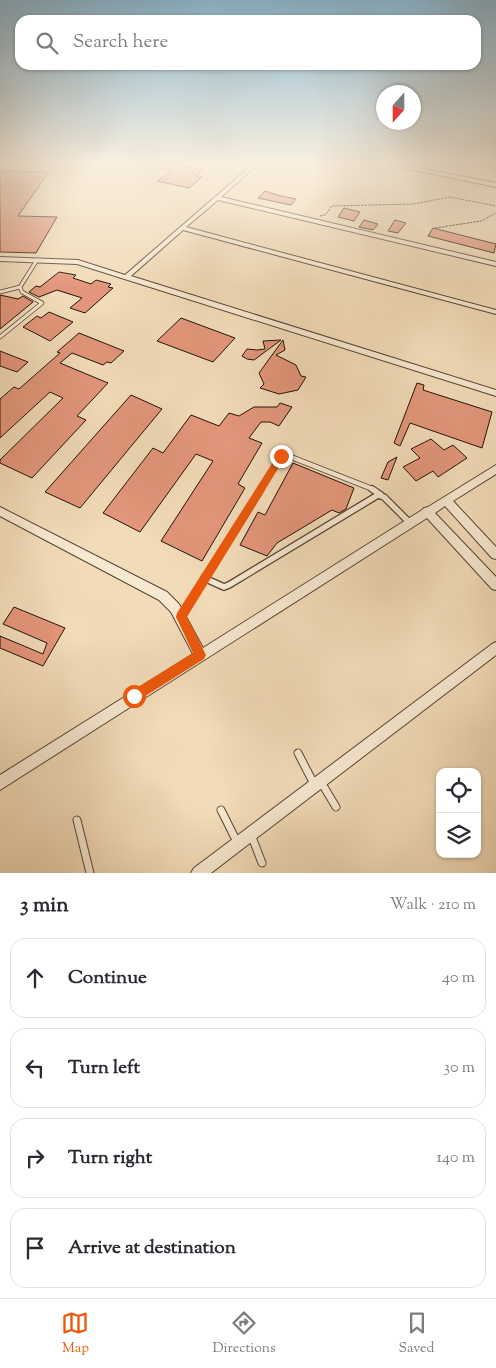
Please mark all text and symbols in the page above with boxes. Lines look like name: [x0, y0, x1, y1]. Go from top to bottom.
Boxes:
search box: [15, 15, 481, 70]
icon: search: [33, 29, 61, 57]
text: Search here: [73, 29, 168, 56]
north arrow: [376, 85, 421, 130]
route end: [270, 445, 293, 468]
route start: [123, 685, 146, 708]
map controls: [436, 768, 481, 858]
button: locate: [436, 768, 481, 813]
button: layers: [436, 813, 481, 858]
text: 3 min: [20, 891, 69, 921]
text: Walk · 210 m: [390, 894, 476, 917]
icon: ahead: [21, 964, 49, 992]
text: Continue: [68, 965, 147, 992]
text: 40 m: [442, 967, 475, 990]
icon: left: [21, 1054, 49, 1082]
text: Turn left: [68, 1055, 140, 1082]
text: 30 m: [444, 1057, 475, 1080]
icon: right: [21, 1144, 49, 1172]
text: Turn right: [68, 1145, 152, 1172]
text: 140 m: [437, 1147, 475, 1170]
icon: arrive: [21, 1234, 49, 1262]
text: Arrive at destination: [68, 1235, 236, 1262]
tab: Map: [61, 1309, 89, 1359]
tab: Directions: [212, 1309, 276, 1359]
tab: Saved: [399, 1309, 434, 1359]

